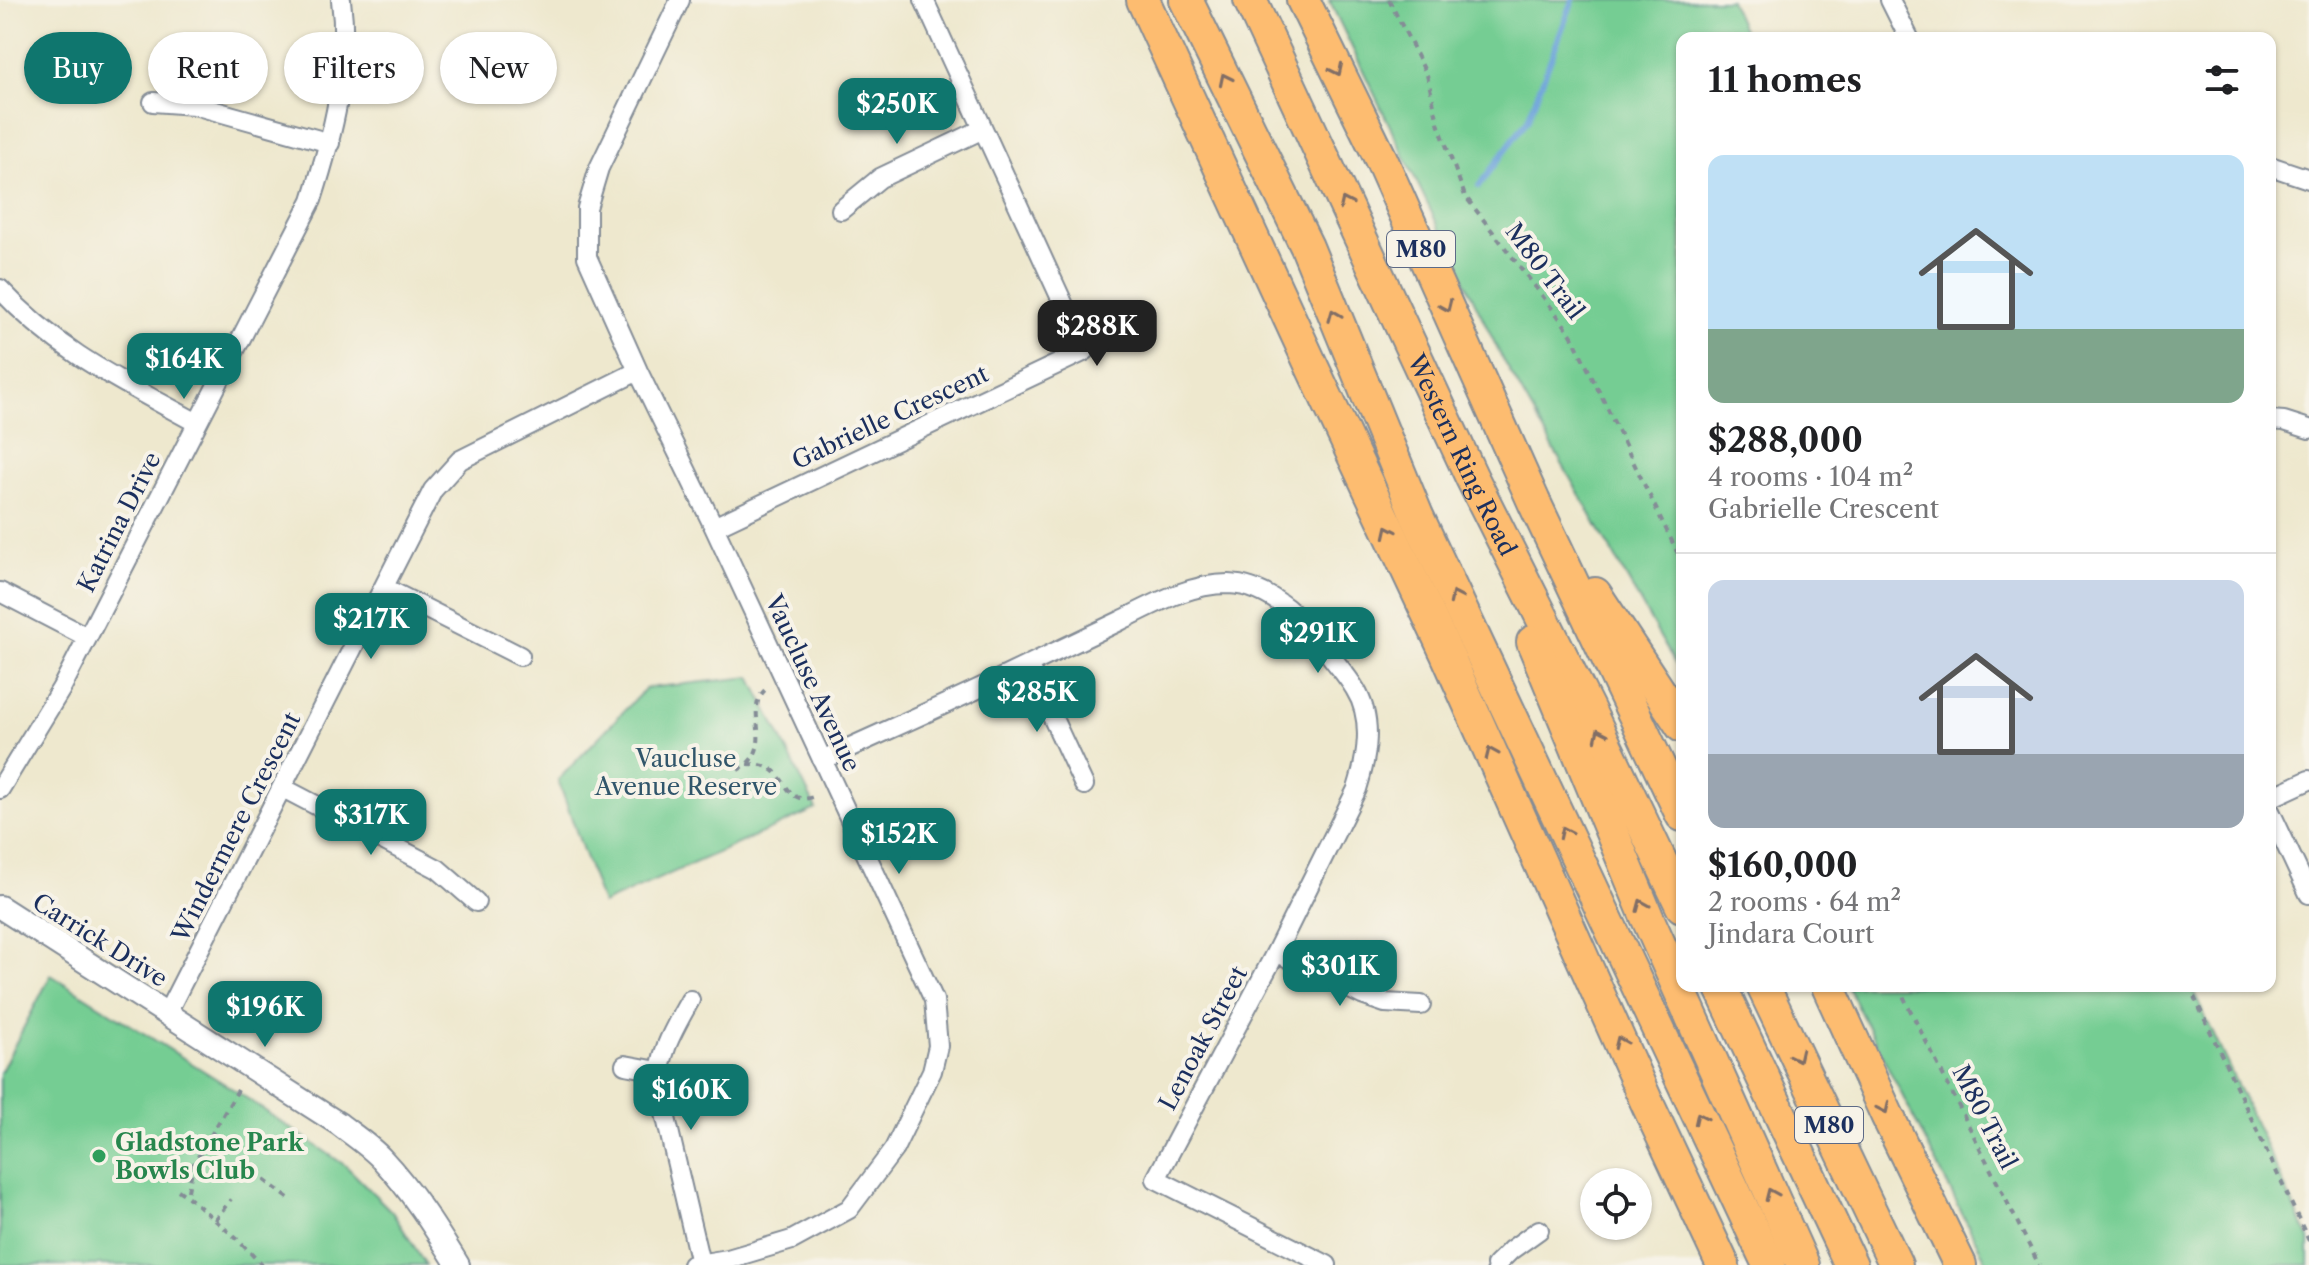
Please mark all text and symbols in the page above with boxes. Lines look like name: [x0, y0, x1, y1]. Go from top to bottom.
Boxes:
chip: Buy: [24, 32, 132, 104]
chip: Rent: [148, 32, 268, 104]
chip: Filters: [284, 32, 424, 104]
chip: New: [440, 32, 557, 104]
icon: filters: [2200, 58, 2244, 102]
text: 11 homes: [1708, 59, 1862, 101]
one-way arrow: [1328, 62, 1344, 76]
one-way arrow: [1219, 73, 1235, 88]
pin: $250K: [841, 78, 953, 146]
text: $250K: [856, 88, 938, 120]
one-way arrow: [1339, 197, 1355, 212]
icon: home: [1904, 207, 2048, 351]
street label: M80 Trail: [1499, 217, 1591, 325]
road number: M80: [1387, 231, 1455, 267]
one-way arrow: [1437, 298, 1453, 312]
pin: $288K: [1041, 300, 1153, 368]
one-way arrow: [1328, 309, 1344, 323]
text: $288K: [1056, 310, 1138, 342]
pin: $164K: [128, 333, 240, 401]
text: $164K: [145, 343, 223, 375]
street label: Western Ring Road: [1402, 349, 1523, 561]
street label: Gabrielle Crescent: [787, 359, 993, 475]
text: $288,000: [1708, 419, 1863, 461]
street label: Katrina Drive: [71, 447, 167, 597]
text: 4 rooms · 104 m²: [1708, 461, 1913, 493]
text: Gabrielle Crescent: [1708, 493, 1939, 525]
one-way arrow: [1383, 524, 1399, 539]
street label: Vaucluse Avenue: [759, 589, 867, 776]
one-way arrow: [1449, 591, 1465, 605]
pin: $217K: [315, 593, 427, 661]
text: $217K: [333, 603, 409, 635]
pin: $291K: [1262, 607, 1374, 675]
text: $291K: [1279, 617, 1357, 649]
icon: home: [1904, 632, 2048, 776]
pin: $285K: [981, 666, 1093, 734]
text: $285K: [996, 676, 1078, 708]
street label: Windermere Crescent: [165, 707, 307, 948]
one-way arrow: [1594, 728, 1610, 743]
park label: Vaucluse Avenue Reserve: [594, 744, 777, 801]
one-way arrow: [1485, 747, 1501, 761]
pin: $317K: [315, 789, 427, 857]
text: $317K: [333, 799, 409, 831]
pin: $152K: [843, 808, 955, 876]
text: $152K: [861, 818, 937, 850]
one-way arrow: [1559, 826, 1575, 841]
text: $160,000: [1708, 844, 1858, 886]
text: 2 rooms · 64 m²: [1708, 886, 1901, 918]
street label: Carrick Drive: [27, 887, 173, 993]
one-way arrow: [1636, 899, 1652, 913]
text: Jindara Court: [1708, 918, 1874, 950]
pin: $301K: [1284, 940, 1396, 1008]
text: $301K: [1301, 950, 1379, 982]
street label: Lenoak Street: [1153, 960, 1253, 1115]
pin: $196K: [209, 981, 321, 1049]
text: $196K: [226, 991, 304, 1023]
one-way arrow: [1614, 1036, 1630, 1050]
one-way arrow: [1787, 1048, 1803, 1063]
street label: M80 Trail: [1946, 1060, 2024, 1174]
pin: $160K: [635, 1064, 747, 1132]
text: $160K: [651, 1074, 731, 1106]
one-way arrow: [1874, 1099, 1890, 1114]
road number: M80: [1795, 1107, 1863, 1143]
one-way arrow: [1694, 1112, 1710, 1127]
place label: Gladstone Park Bowls Club: [115, 1128, 305, 1185]
marker: Gladstone Park Bowls Club: [90, 1147, 108, 1165]
map controls: [1580, 1168, 1652, 1240]
button: locate: [1580, 1168, 1652, 1240]
one-way arrow: [1765, 1188, 1781, 1202]

